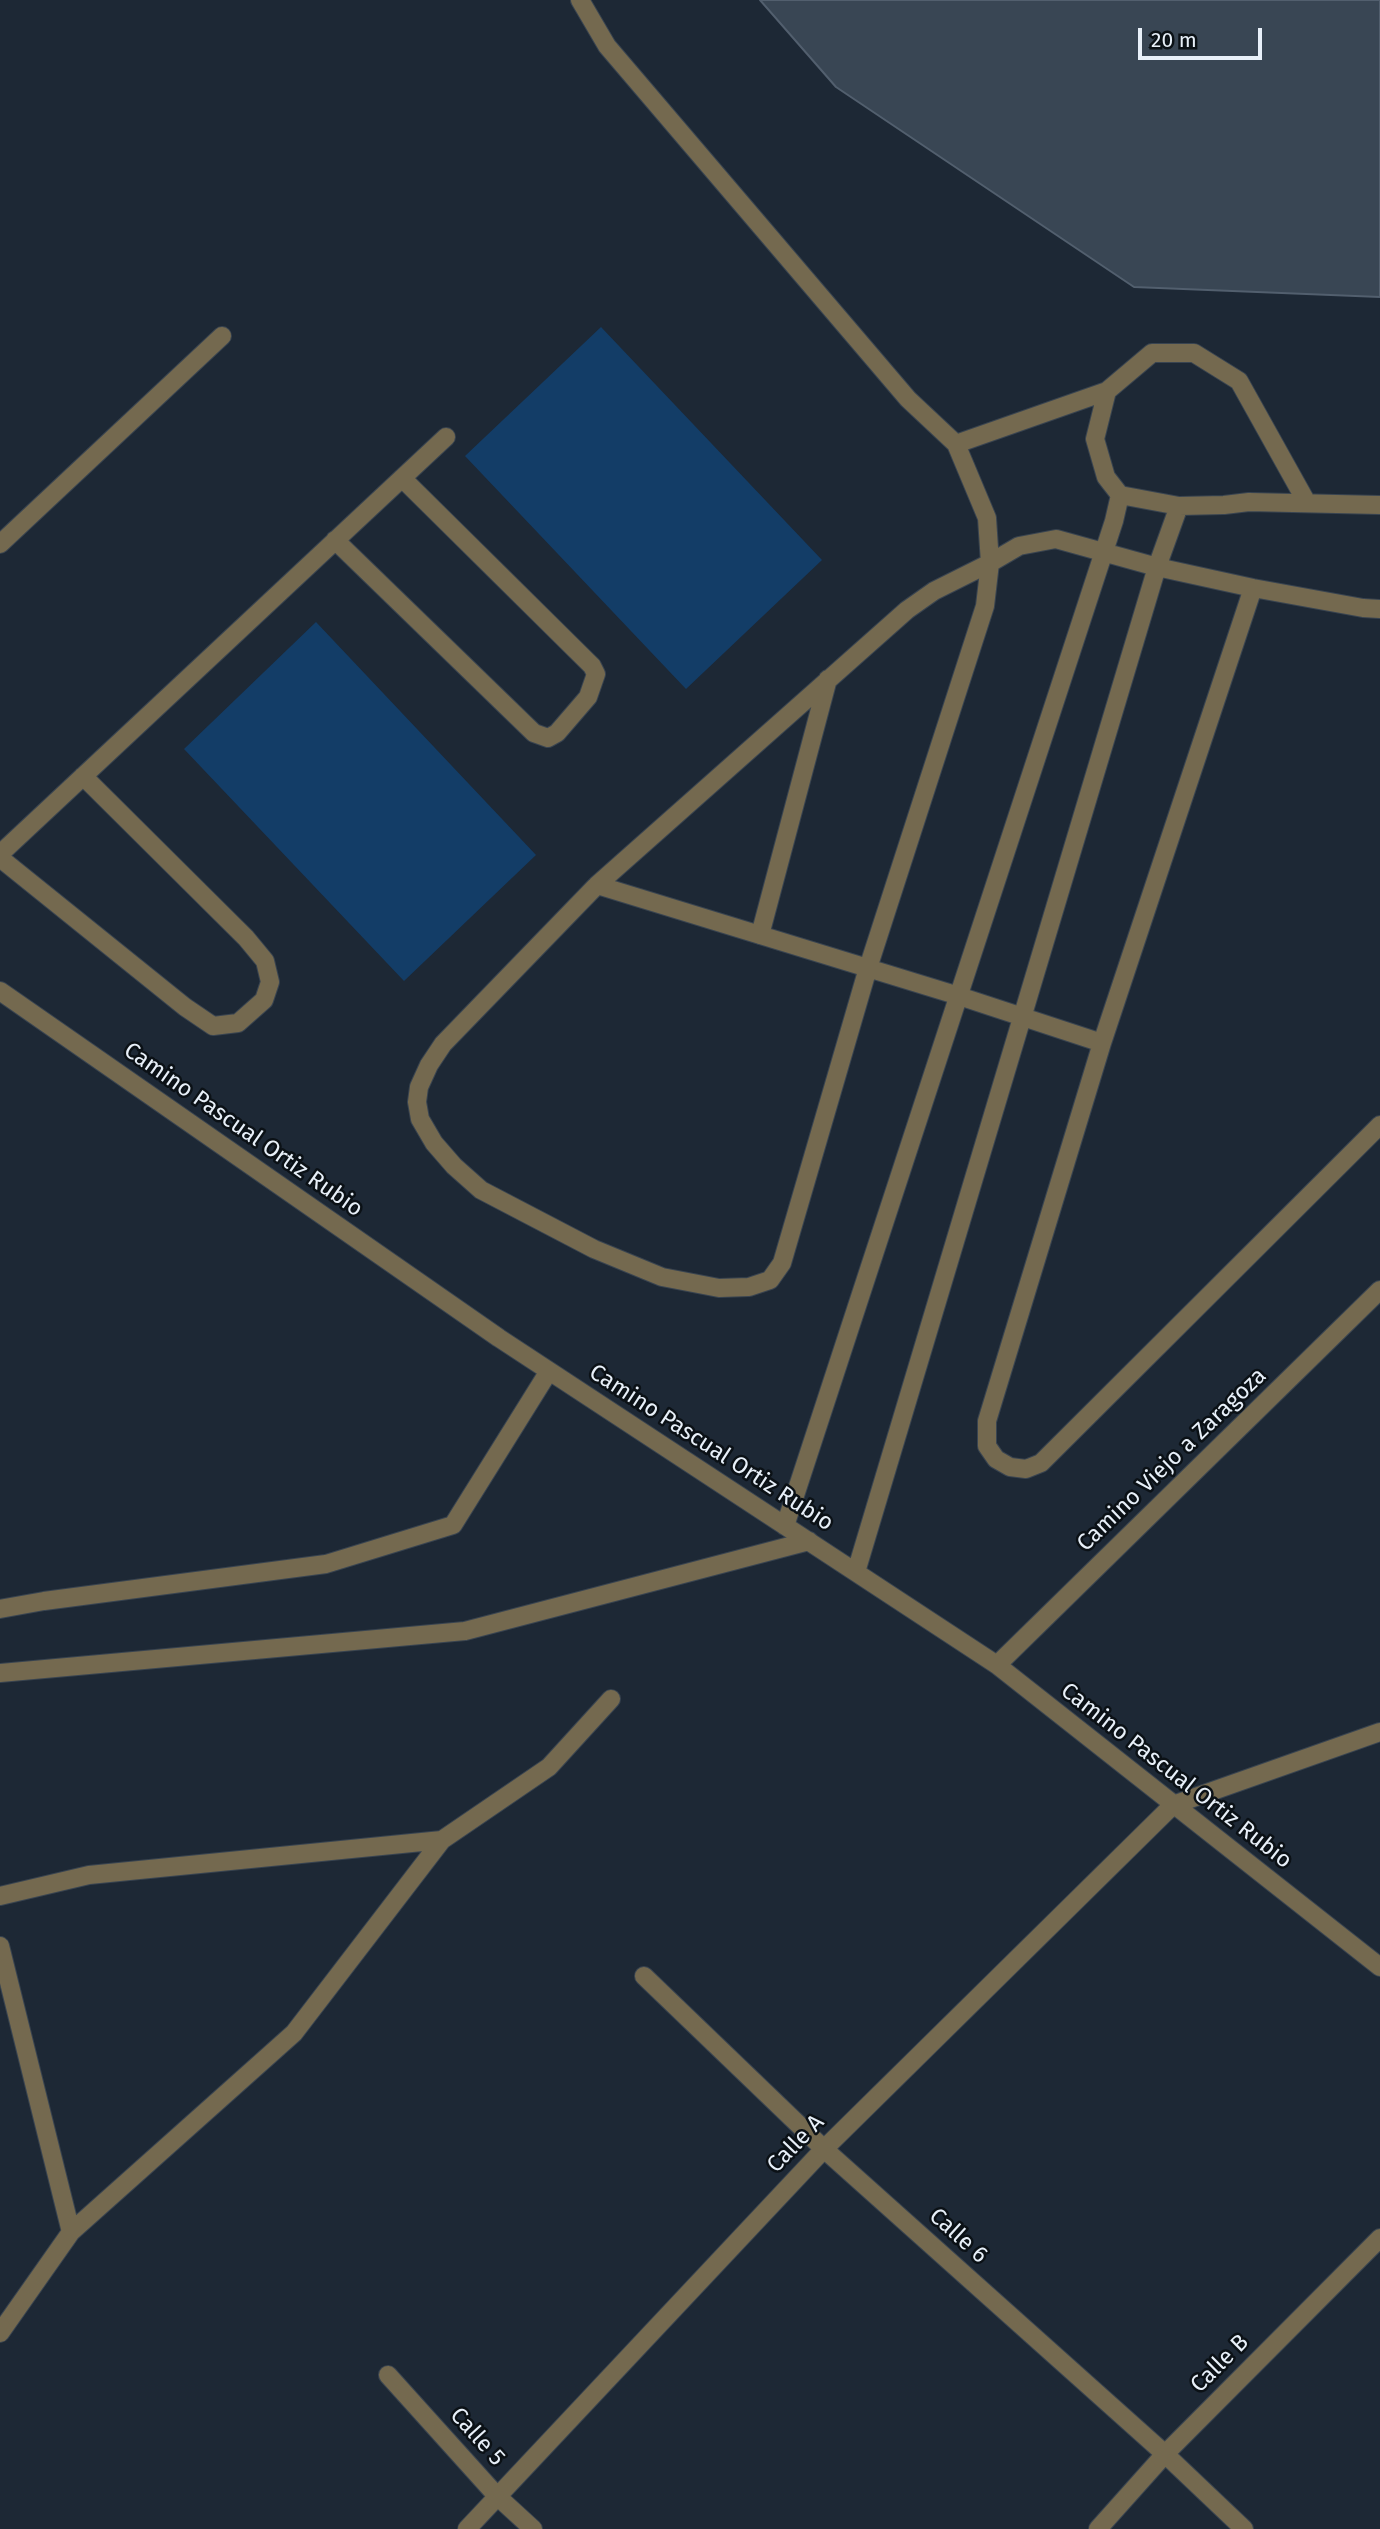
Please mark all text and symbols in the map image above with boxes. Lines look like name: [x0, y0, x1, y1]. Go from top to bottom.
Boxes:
scale bar: [1142, 14, 1266, 58]
text: 20 m: [1151, 27, 1197, 53]
street label: Camino Pascual Ortiz Rubio: [118, 1037, 368, 1223]
street label: Camino Pascual Ortiz Rubio: [584, 1359, 838, 1537]
street label: Camino Viejo a Zaragoza: [1072, 1362, 1272, 1558]
street label: Camino Pascual Ortiz Rubio: [1055, 1677, 1297, 1875]
street label: Calle A: [762, 2109, 830, 2179]
street label: Calle 6: [923, 2203, 993, 2269]
street label: Calle B: [1185, 2329, 1255, 2399]
street label: Calle 5: [444, 2402, 510, 2472]

